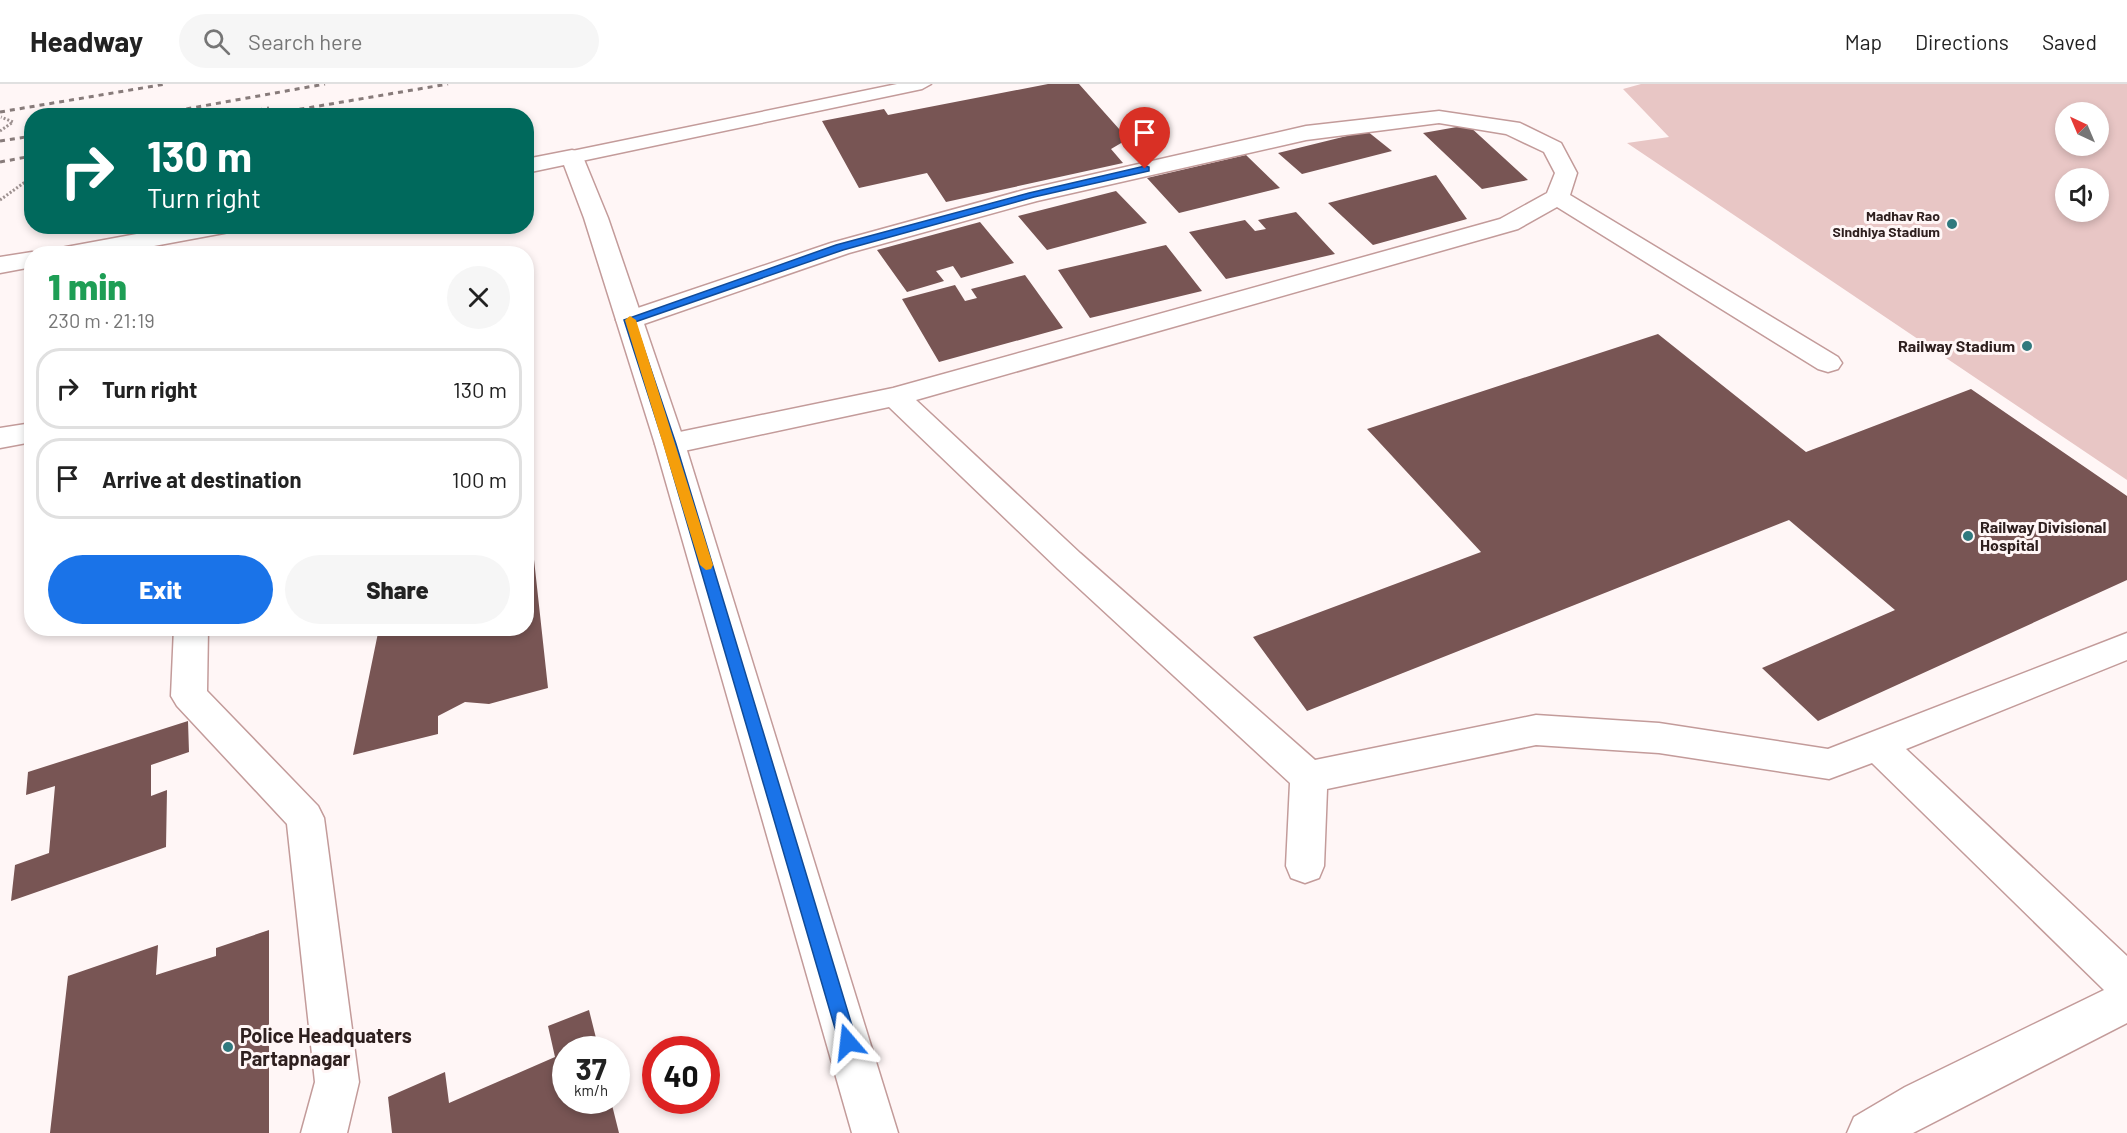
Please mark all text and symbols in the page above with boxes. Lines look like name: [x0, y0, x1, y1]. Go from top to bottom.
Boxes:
search box: [179, 14, 599, 68]
text: Headway: [30, 24, 143, 58]
icon: search: [200, 25, 233, 58]
text: Search here: [248, 28, 362, 54]
text: Map: [1845, 29, 1882, 54]
text: Directions: [1915, 29, 2009, 54]
text: Saved: [2042, 29, 2097, 54]
north arrow: [2055, 102, 2109, 156]
map controls: [2055, 102, 2109, 222]
pin: [1119, 107, 1170, 169]
icon: arrive: [1128, 116, 1161, 149]
text: 130 m: [147, 130, 252, 180]
icon: right: [48, 132, 126, 210]
button: sound: [2055, 168, 2109, 222]
text: Turn right: [147, 181, 261, 213]
place label: Madhav Rao Sindhiya Stadium: [1833, 207, 1940, 240]
marker: Madhav Rao Sindhiya Stadium: [1945, 217, 1959, 231]
text: 1 min: [48, 264, 127, 307]
button: close: [447, 266, 510, 329]
text: 230 m · 21:19: [48, 308, 155, 332]
place label: Railway Stadium: [1898, 336, 2015, 355]
marker: Railway Stadium: [2020, 339, 2034, 353]
icon: right: [51, 372, 84, 405]
text: Turn right: [102, 376, 197, 402]
text: 130 m: [453, 376, 507, 402]
icon: arrive: [51, 462, 84, 495]
text: Arrive at destination: [102, 466, 301, 492]
text: 100 m: [452, 466, 507, 492]
place label: Railway Divisional Hospital: [1980, 517, 2106, 554]
marker: Railway Divisional Hospital: [1961, 529, 1975, 543]
button: Exit: [48, 555, 273, 624]
button: Share: [285, 555, 510, 624]
position arrow: [816, 1010, 880, 1074]
place label: Police Headquaters Partapnagar: [240, 1023, 412, 1070]
speed limit sign: 40: [642, 1036, 720, 1114]
marker: Police Headquaters Partapnagar: [221, 1040, 235, 1054]
text: 37: [575, 1050, 607, 1086]
text: km/h: [574, 1081, 608, 1099]

